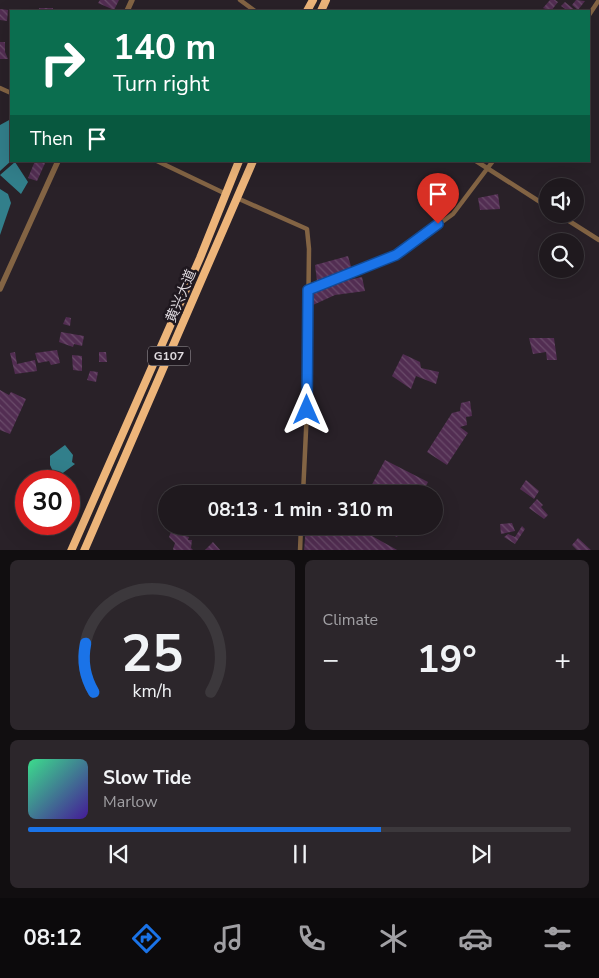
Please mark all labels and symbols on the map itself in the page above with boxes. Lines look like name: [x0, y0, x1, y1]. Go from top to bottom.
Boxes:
pin: [417, 173, 459, 224]
street label: 黄兴大道: [161, 267, 201, 325]
road number: G107: [148, 346, 190, 366]
position arrow: [280, 383, 332, 435]
speed limit sign: 30: [15, 470, 80, 535]

